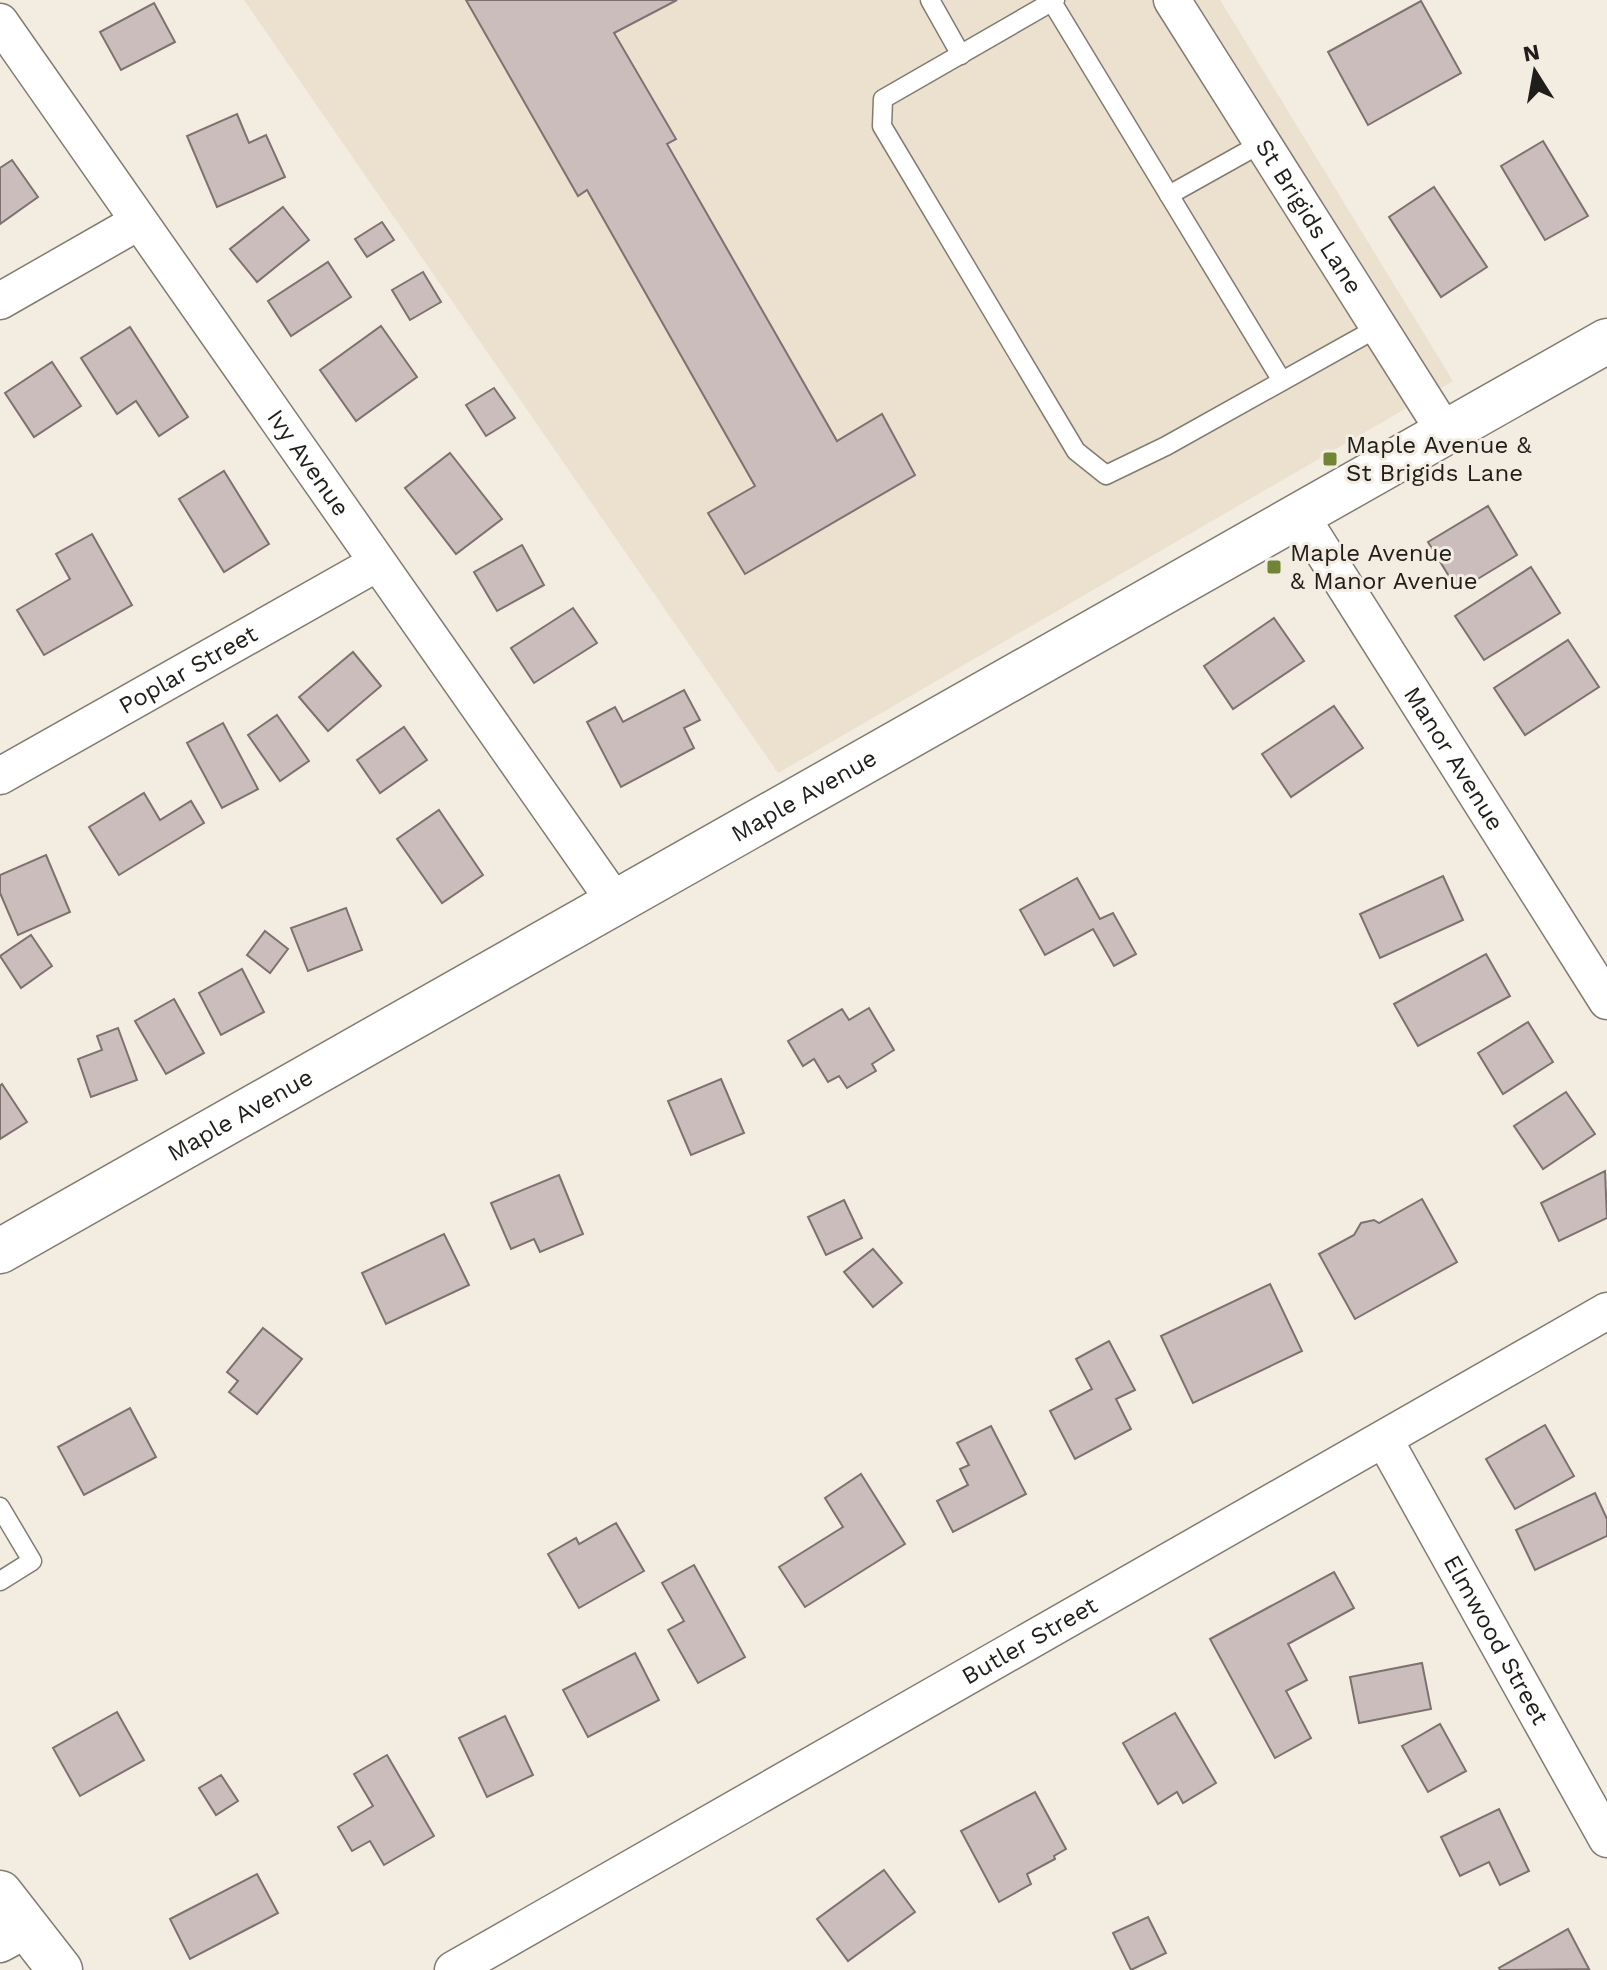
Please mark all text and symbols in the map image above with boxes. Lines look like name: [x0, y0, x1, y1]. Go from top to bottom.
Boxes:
north arrow: [1495, 32, 1575, 112]
text: N: [1521, 39, 1542, 67]
street label: St Brigids Lane: [1250, 134, 1368, 299]
street label: Ivy Avenue: [261, 404, 355, 522]
place label: Maple Avenue & St Brigids Lane: [1346, 431, 1532, 487]
marker: Maple Avenue & St Brigids Lane: [1321, 450, 1339, 468]
place label: Maple Avenue & Manor Avenue: [1290, 539, 1478, 595]
marker: Maple Avenue & Manor Avenue: [1265, 558, 1283, 576]
street label: Poplar Street: [114, 620, 262, 720]
street label: Manor Avenue: [1398, 681, 1510, 836]
street label: Maple Avenue: [726, 744, 882, 848]
street label: Maple Avenue: [163, 1063, 318, 1167]
street label: Elmwood Street: [1438, 1550, 1554, 1729]
street label: Butler Street: [957, 1591, 1102, 1690]

